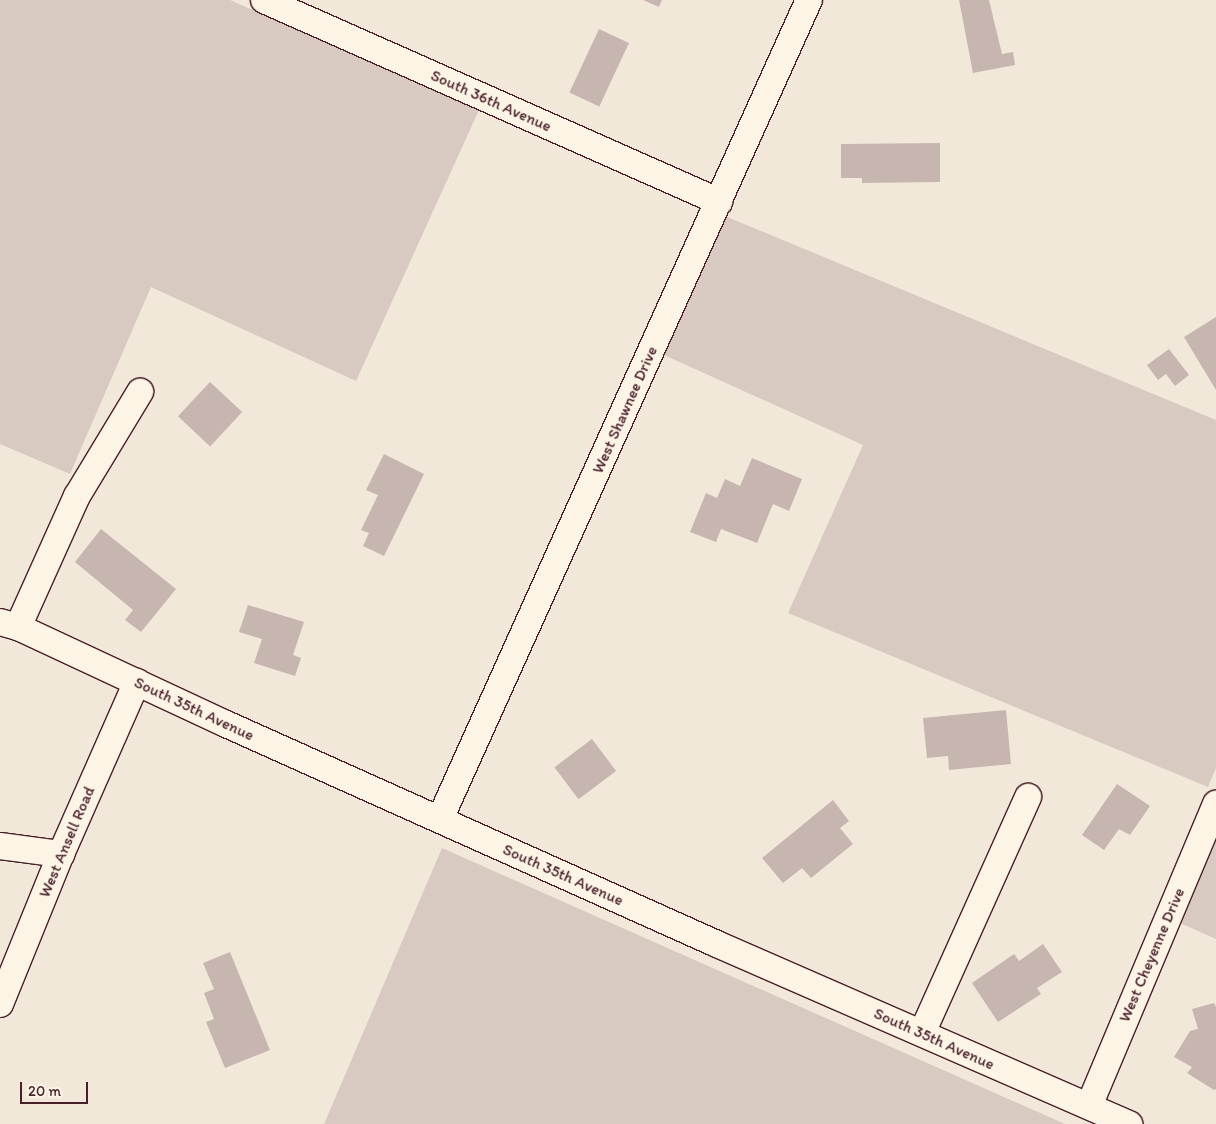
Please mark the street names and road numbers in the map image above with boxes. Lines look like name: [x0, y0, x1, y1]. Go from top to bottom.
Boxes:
street label: South 36th Avenue: [428, 66, 554, 136]
street label: West Shawnee Drive: [588, 343, 662, 477]
street label: South 35th Avenue: [132, 673, 256, 745]
street label: West Ansell Road: [35, 784, 99, 900]
street label: South 35th Avenue: [500, 840, 626, 910]
street label: West Cheyenne Drive: [1115, 885, 1189, 1025]
street label: South 35th Avenue: [871, 1004, 997, 1074]

